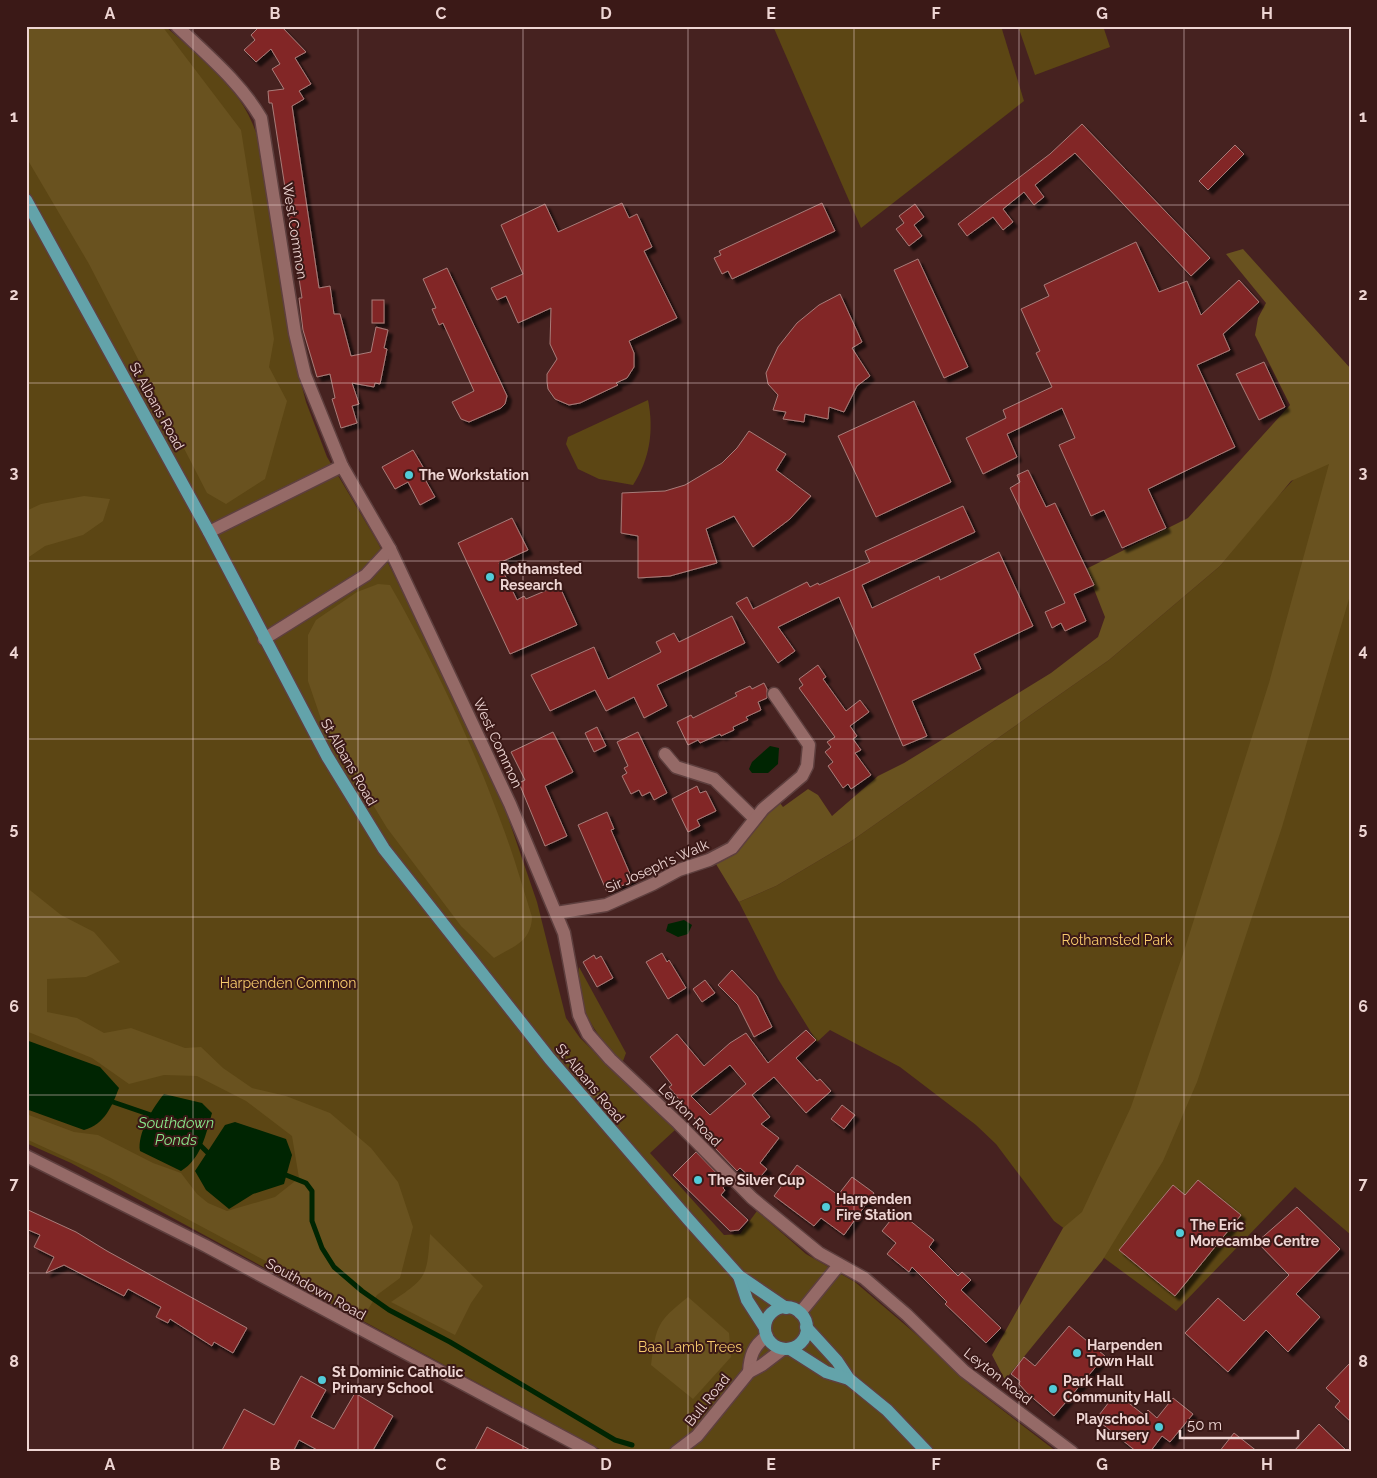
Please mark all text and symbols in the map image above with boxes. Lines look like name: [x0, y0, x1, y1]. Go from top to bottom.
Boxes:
text: A: [105, 4, 116, 23]
text: B: [270, 4, 281, 23]
text: C: [436, 4, 447, 23]
text: D: [600, 4, 612, 23]
text: E: [766, 4, 776, 23]
text: F: [931, 4, 941, 23]
text: G: [1096, 4, 1108, 23]
text: H: [1261, 4, 1273, 23]
text: 1: [10, 107, 18, 126]
text: 1: [1359, 107, 1367, 126]
street label: West Common: [280, 182, 310, 280]
text: 2: [9, 285, 19, 304]
text: 2: [1358, 285, 1368, 304]
street label: St Albans Road: [126, 359, 188, 453]
text: 3: [10, 463, 19, 482]
text: 3: [1359, 463, 1368, 482]
place label: The Workstation: [419, 467, 529, 483]
marker: The Workstation: [403, 469, 415, 481]
place label: Rothamsted Research: [500, 561, 582, 593]
marker: Rothamsted Research: [484, 571, 496, 583]
text: 4: [9, 641, 19, 660]
text: 4: [1358, 641, 1368, 660]
street label: West Common: [470, 696, 526, 790]
street label: St Albans Road: [318, 716, 380, 808]
text: 5: [10, 819, 19, 838]
text: 5: [1359, 819, 1368, 838]
street label: Sir Joseph's Walk: [603, 836, 712, 896]
park label: Rothamsted Park: [1062, 932, 1173, 948]
park label: Harpenden Common: [220, 975, 356, 991]
text: 6: [9, 997, 19, 1016]
text: 6: [1358, 997, 1368, 1016]
street label: St Albans Road: [552, 1040, 628, 1126]
street label: Leyton Road: [655, 1080, 725, 1150]
water label: Southdown Ponds: [137, 1114, 214, 1149]
place label: The Silver Cup: [708, 1172, 805, 1188]
text: 7: [10, 1174, 19, 1193]
marker: The Silver Cup: [692, 1174, 704, 1186]
text: 7: [1359, 1174, 1368, 1193]
place label: Harpenden Fire Station: [836, 1191, 912, 1223]
marker: Harpenden Fire Station: [820, 1201, 832, 1213]
place label: The Eric Morecambe Centre: [1190, 1217, 1320, 1249]
marker: The Eric Morecambe Centre: [1174, 1227, 1186, 1239]
street label: Southdown Road: [263, 1255, 369, 1323]
place label: Harpenden Town Hall: [1087, 1337, 1162, 1369]
park label: Baa Lamb Trees: [638, 1339, 742, 1355]
street label: Leyton Road: [961, 1345, 1035, 1407]
marker: Harpenden Town Hall: [1071, 1347, 1083, 1359]
text: 8: [9, 1352, 19, 1371]
text: 8: [1358, 1352, 1368, 1371]
place label: St Dominic Catholic Primary School: [332, 1364, 463, 1396]
street label: Bull Road: [681, 1371, 733, 1429]
place label: Park Hall Community Hall: [1063, 1373, 1172, 1405]
marker: St Dominic Catholic Primary School: [316, 1374, 328, 1386]
marker: Park Hall Community Hall: [1047, 1383, 1059, 1395]
scale bar: [1180, 1408, 1297, 1440]
place label: Playschool Nursery: [1076, 1411, 1150, 1443]
text: 50 m: [1187, 1416, 1222, 1434]
marker: Playschool Nursery: [1153, 1421, 1165, 1433]
text: A: [105, 1455, 116, 1474]
text: B: [270, 1455, 281, 1474]
text: C: [436, 1455, 447, 1474]
text: D: [600, 1455, 612, 1474]
text: E: [766, 1455, 776, 1474]
text: F: [931, 1455, 941, 1474]
text: G: [1096, 1455, 1108, 1474]
text: H: [1261, 1455, 1273, 1474]

